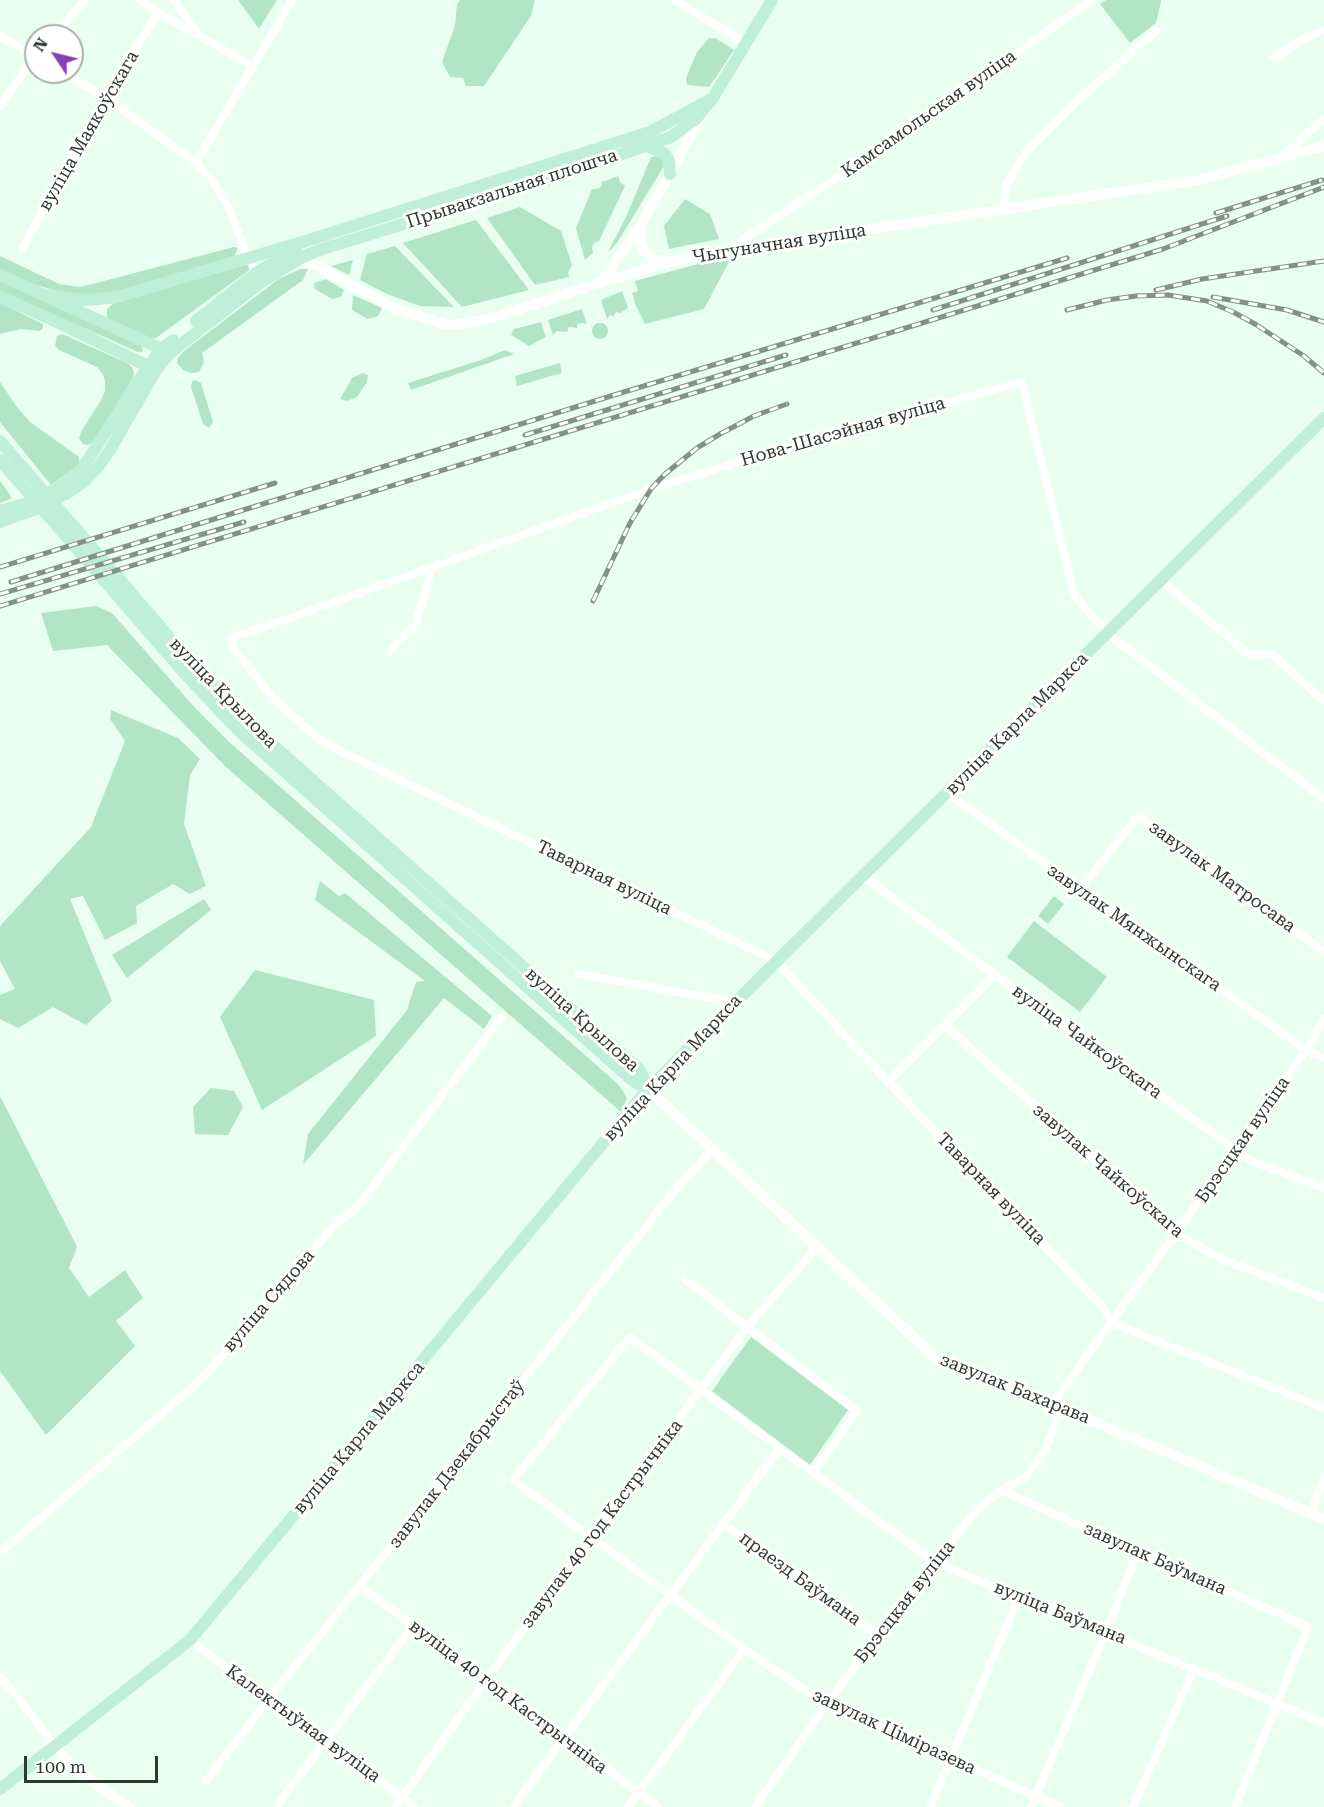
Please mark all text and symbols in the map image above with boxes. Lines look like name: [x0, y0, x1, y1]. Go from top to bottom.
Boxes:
north arrow: [24, 24, 84, 84]
text: N: [29, 34, 52, 55]
street label: Камсамольская вуліца: [838, 46, 1020, 182]
street label: вуліца Маякоўскага: [34, 47, 144, 215]
street label: Прывакзальная плошча: [404, 145, 620, 233]
street label: Чыгуначная вуліца: [690, 220, 868, 268]
street label: Нова-Шасэйная вуліца: [738, 392, 948, 472]
street label: вуліца Крылова: [165, 633, 281, 753]
street label: вуліца Карла Маркса: [941, 648, 1093, 800]
street label: завулак Матросава: [1145, 817, 1299, 937]
street label: Таварная вуліца: [533, 836, 675, 920]
street label: завулак Мянжынскага: [1043, 860, 1225, 996]
street label: вуліца Крылова: [521, 963, 643, 1077]
street label: вуліца Чайкоўскага: [1008, 980, 1166, 1104]
street label: вуліца Карла Маркса: [599, 990, 747, 1146]
street label: Брэсцкая вуліца: [1191, 1073, 1295, 1207]
street label: завулак Чайкоўскага: [1028, 1099, 1188, 1243]
street label: Таварная вуліца: [932, 1128, 1050, 1250]
street label: вуліца Сядова: [219, 1245, 319, 1357]
street label: завулак Бахарава: [937, 1349, 1093, 1429]
street label: вуліца Карла Маркса: [289, 1357, 429, 1519]
street label: завулак Дзекабрыстаў: [384, 1375, 530, 1553]
street label: завулак 40 год Кастрычніка: [517, 1415, 687, 1633]
street label: завулак Баўмана: [1080, 1518, 1230, 1600]
street label: праезд Баўмана: [735, 1528, 865, 1630]
street label: Брэсцкая вуліца: [850, 1536, 960, 1668]
street label: вуліца Баўмана: [991, 1577, 1129, 1649]
street label: вуліца 40 год Кастрычніка: [405, 1615, 611, 1779]
street label: Калектыўная вуліца: [221, 1661, 385, 1787]
street label: завулак Ціміразева: [809, 1685, 979, 1779]
scale bar: [27, 1744, 160, 1782]
text: 100 m: [35, 1756, 86, 1777]

